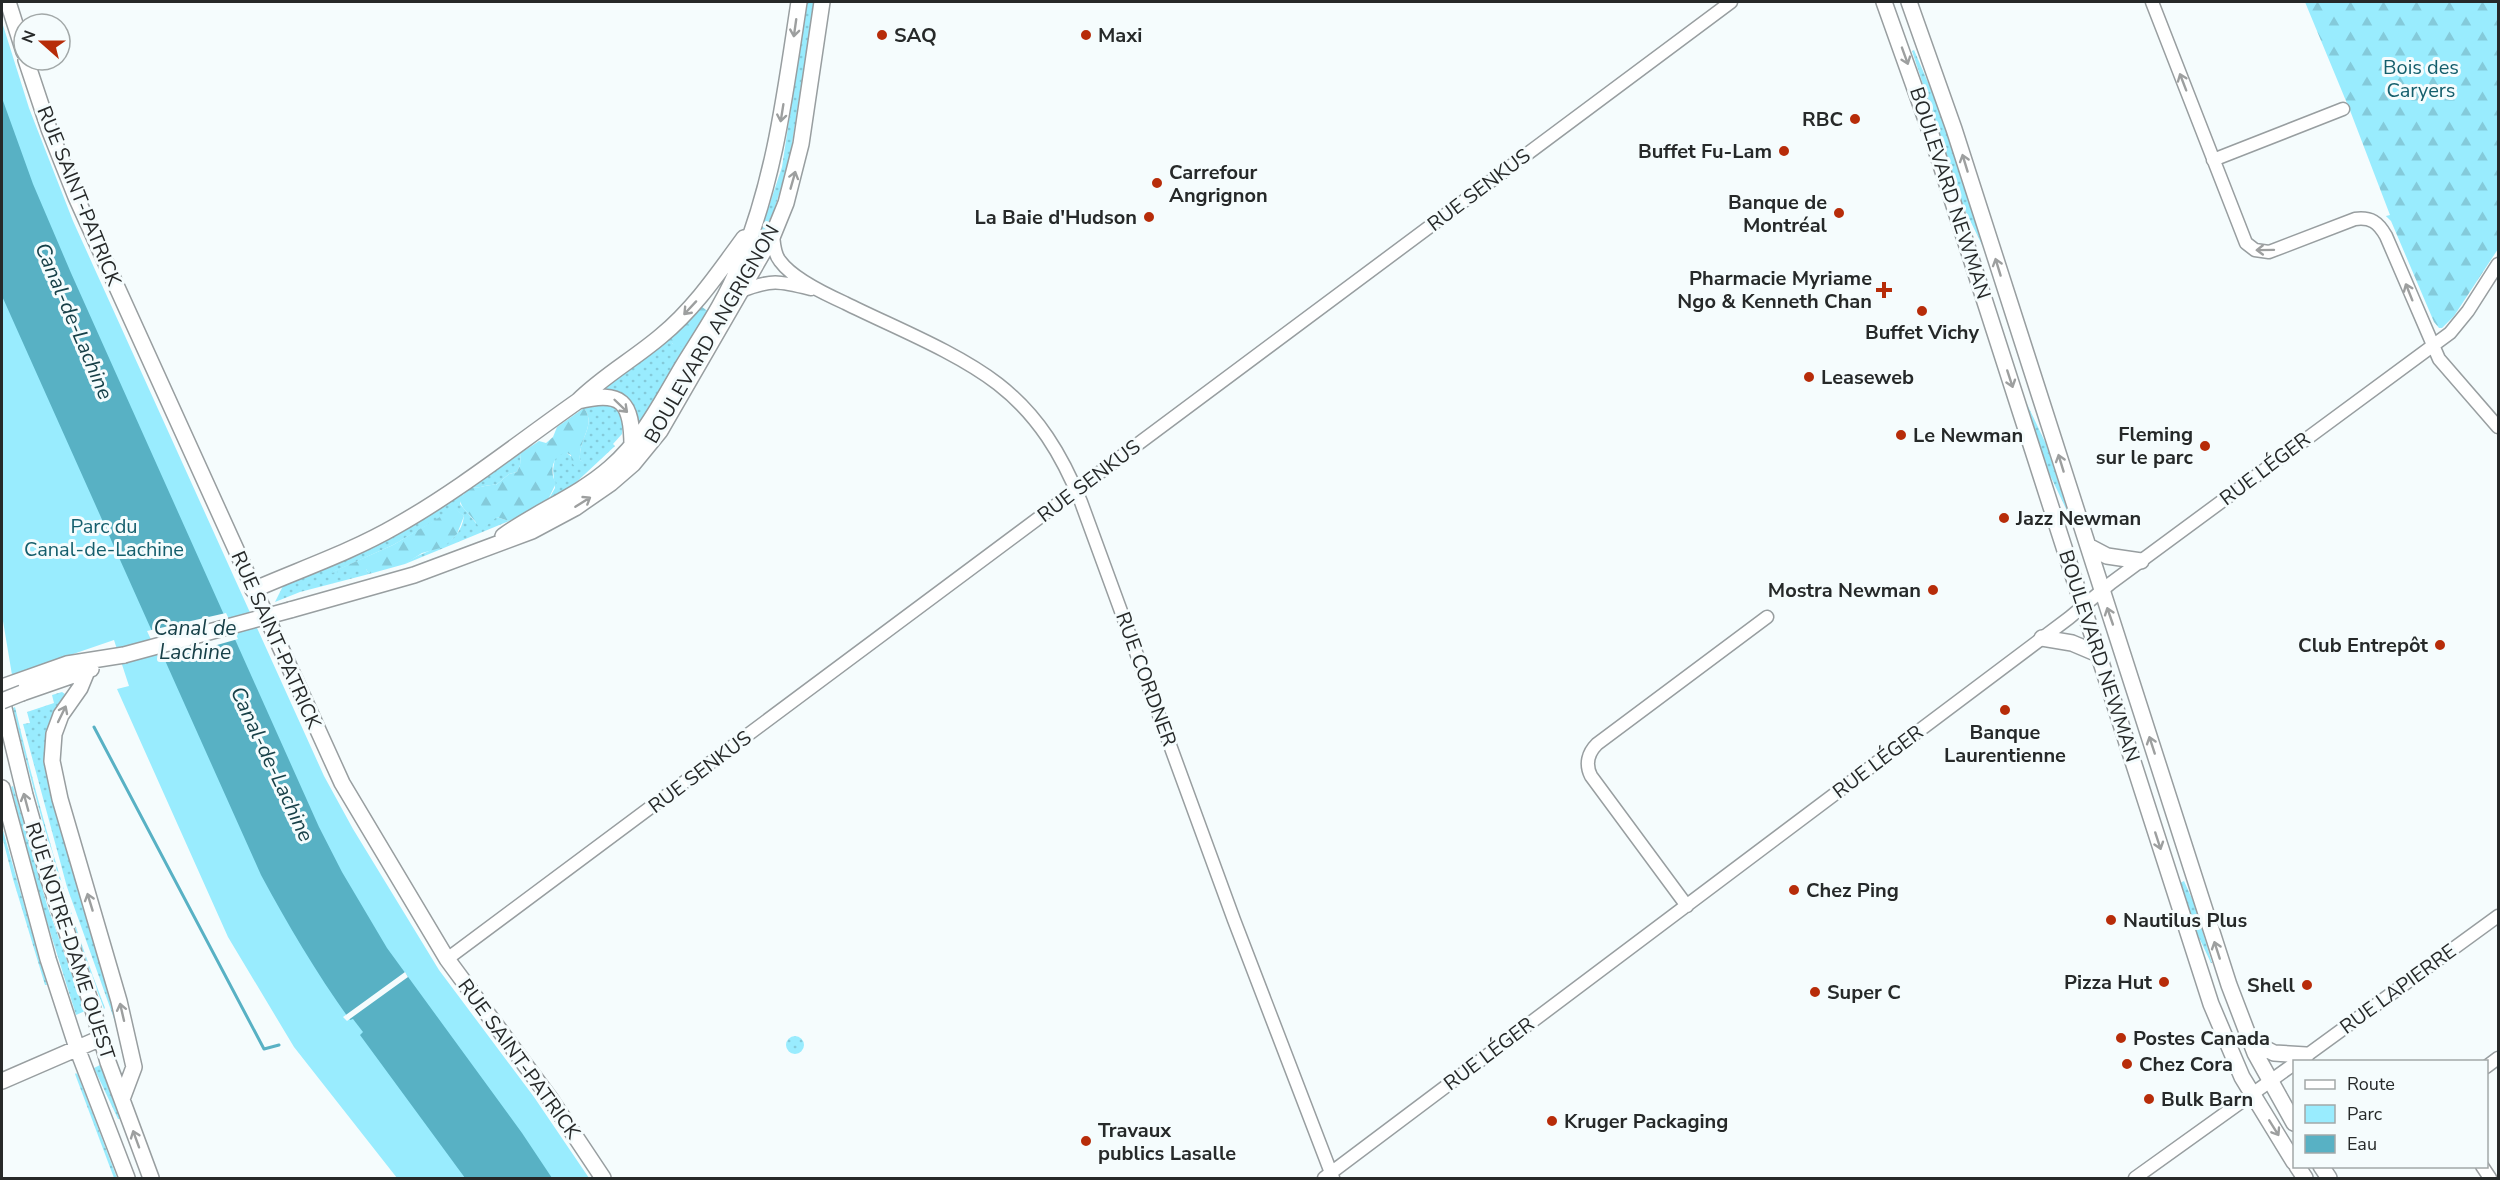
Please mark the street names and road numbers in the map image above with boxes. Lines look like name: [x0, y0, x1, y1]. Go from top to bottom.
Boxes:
street label: BOULEVARD NEWMAN: [1903, 84, 1997, 302]
street label: RUE SAINT-PATRICK: [31, 102, 128, 290]
street label: RUE SENKUS: [1422, 142, 1536, 238]
street label: BOULEVARD ANGRIGNON: [638, 220, 786, 448]
street label: RUE LÉGER: [2214, 426, 2316, 512]
street label: RUE SENKUS: [1032, 433, 1146, 529]
street label: RUE SAINT-PATRICK: [225, 547, 328, 734]
street label: BOULEVARD NEWMAN: [2052, 547, 2146, 765]
street label: RUE CORDNER: [1109, 608, 1183, 750]
street label: RUE LÉGER: [1827, 719, 1929, 805]
street label: RUE SENKUS: [643, 724, 757, 820]
street label: RUE NOTRE-DAME OUEST: [19, 819, 121, 1063]
street label: RUE LAPIERRE: [2334, 938, 2462, 1040]
street label: RUE SAINT-PATRICK: [452, 973, 587, 1145]
street label: RUE LÉGER: [1438, 1011, 1540, 1097]

